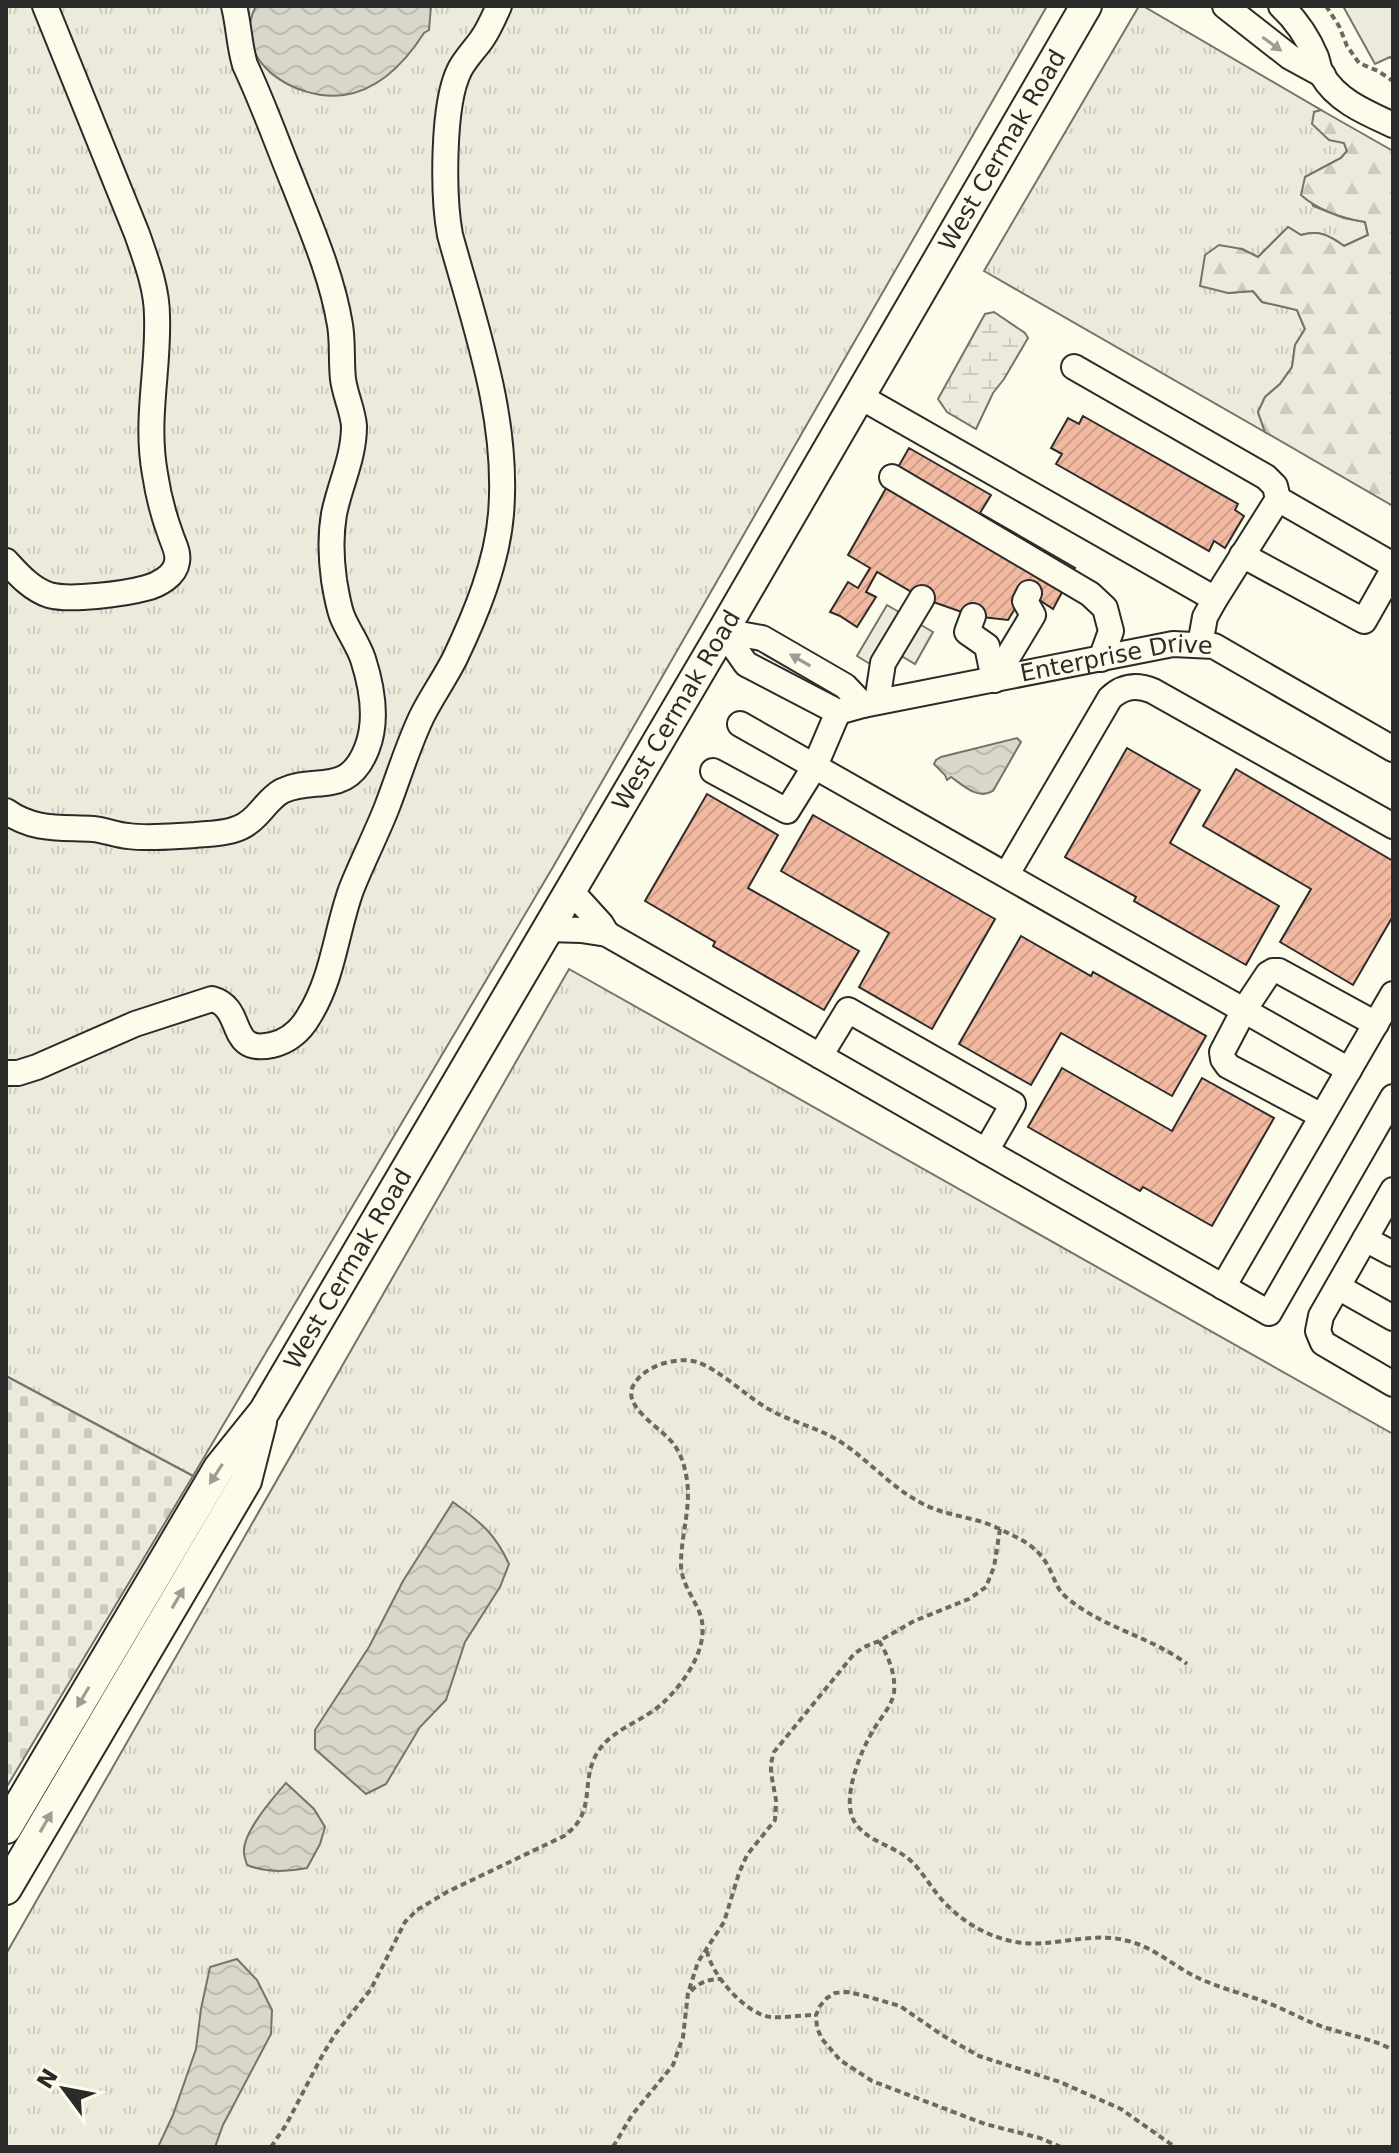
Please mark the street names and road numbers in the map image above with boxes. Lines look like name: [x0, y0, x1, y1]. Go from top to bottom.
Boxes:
street label: West Cermak Road: [933, 45, 1071, 256]
street label: West Cermak Road: [607, 605, 746, 816]
street label: Enterprise Drive: [1018, 629, 1213, 688]
street label: West Cermak Road: [278, 1164, 418, 1374]

